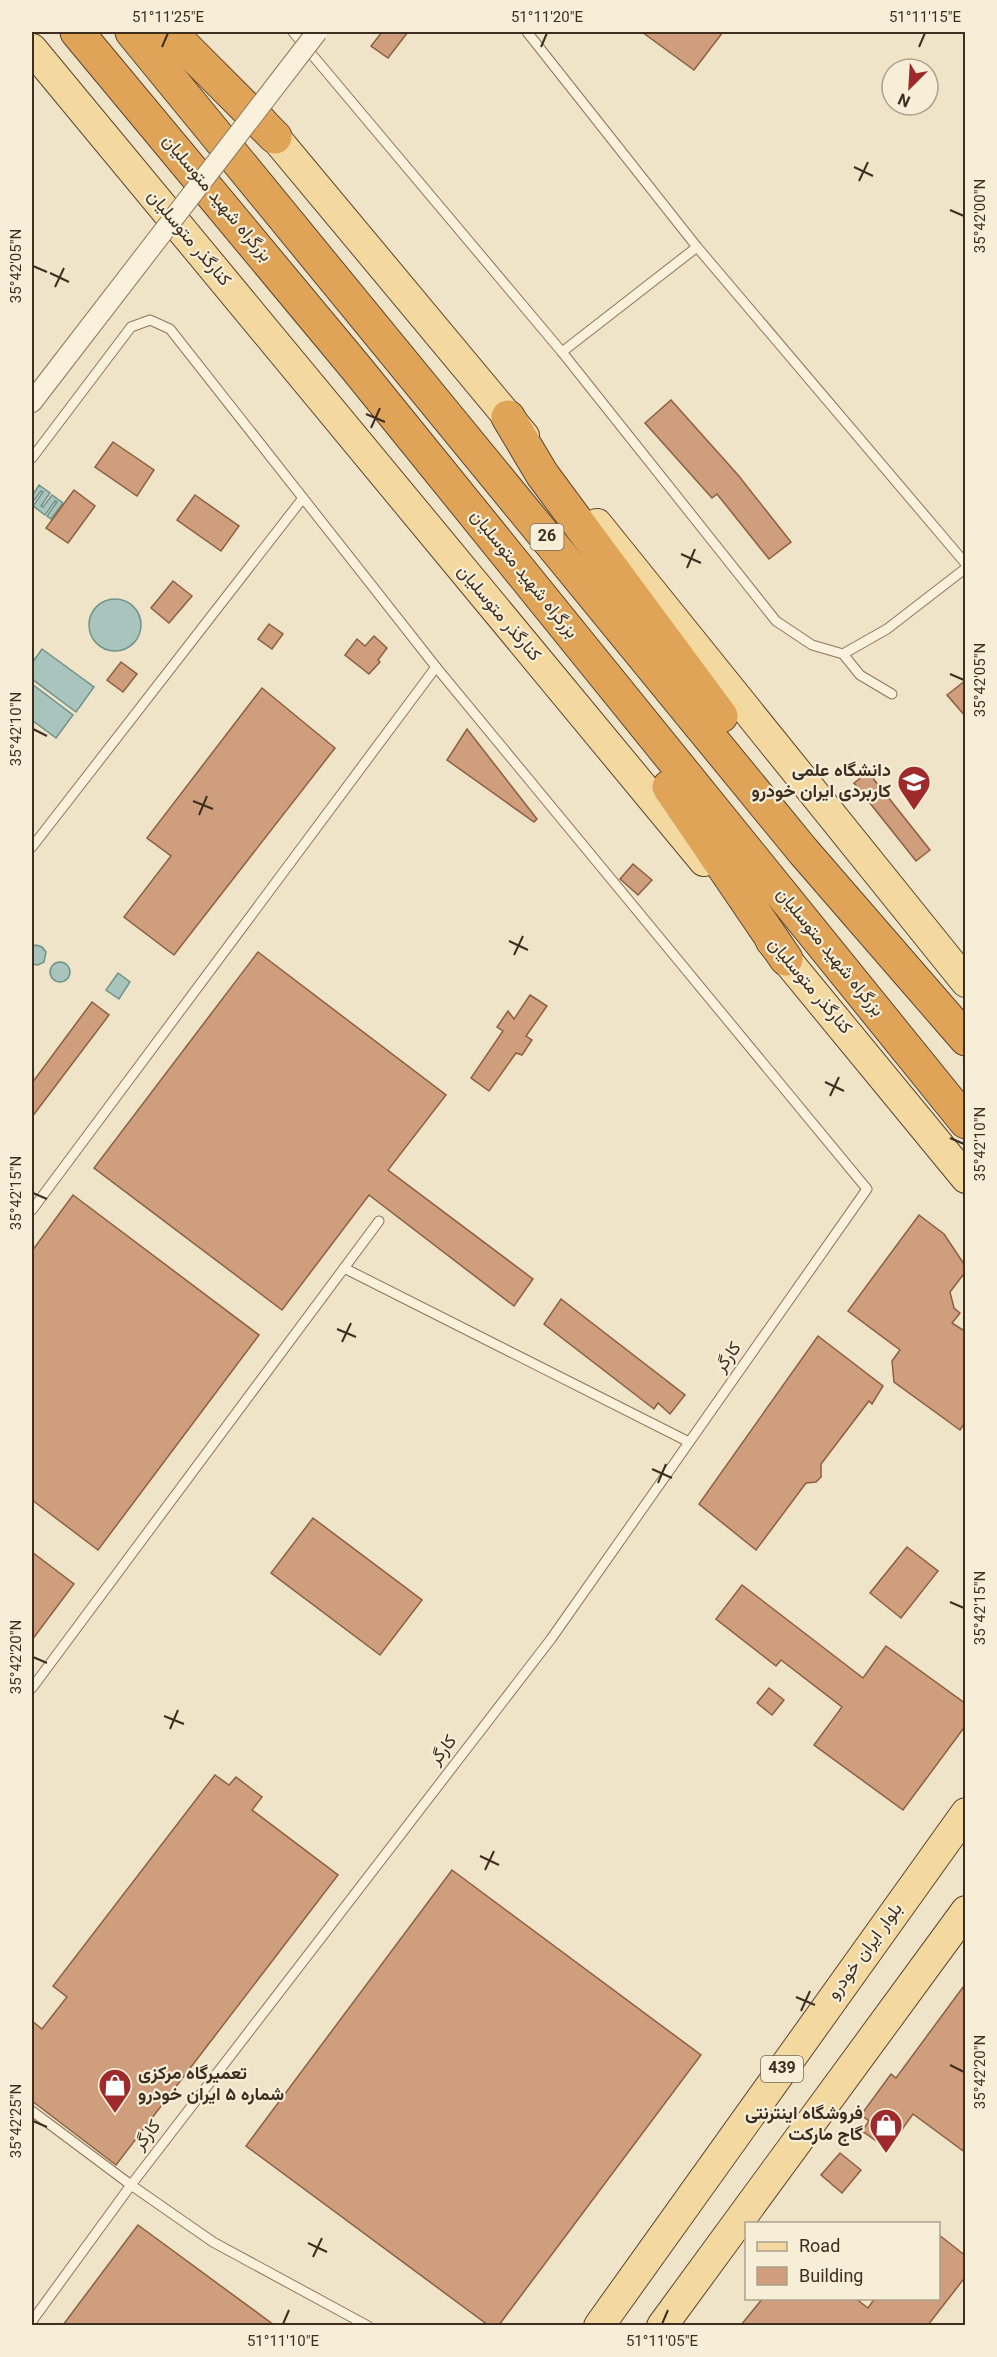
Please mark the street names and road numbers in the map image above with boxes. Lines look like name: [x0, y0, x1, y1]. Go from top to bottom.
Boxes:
street label: بزرگراه شهید متوسلیان: [154, 129, 278, 269]
street label: کنارگذر متوسلیان: [139, 184, 237, 294]
street label: بزرگراه شهید متوسلیان: [462, 504, 584, 646]
road number: 26: [530, 524, 564, 550]
street label: کنارگذر متوسلیان: [449, 559, 547, 669]
street label: بزرگراه شهید متوسلیان: [768, 882, 890, 1024]
street label: کنارگذر متوسلیان: [760, 932, 858, 1042]
street label: کارگر: [708, 1337, 750, 1380]
street label: کارگر: [422, 1730, 465, 1773]
street label: بلوار ایران خودرو: [821, 1898, 911, 2006]
road number: 439: [761, 2056, 803, 2082]
street label: کارگر: [126, 2115, 169, 2158]

